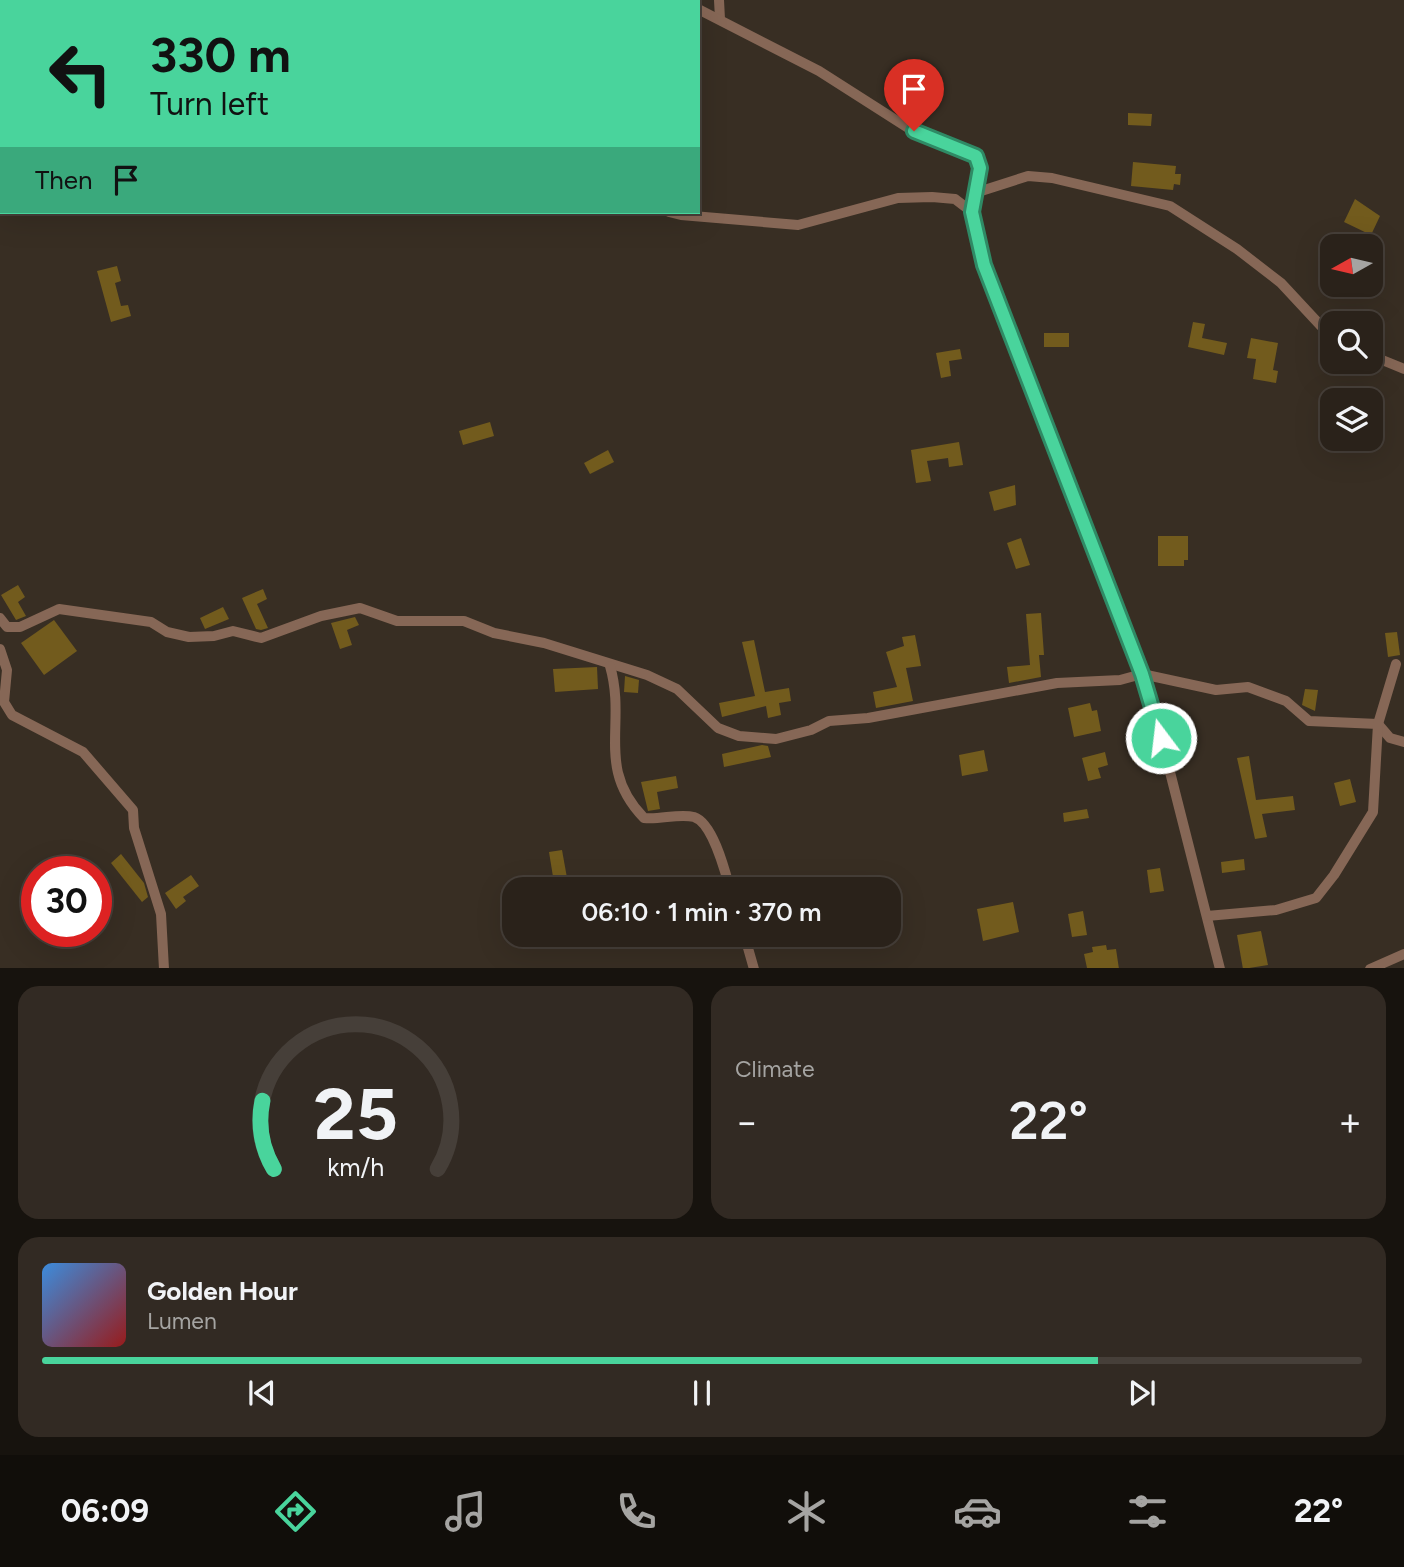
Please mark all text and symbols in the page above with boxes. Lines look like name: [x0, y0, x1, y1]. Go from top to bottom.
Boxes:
text: 330 m: [150, 25, 291, 84]
icon: left: [35, 28, 126, 119]
pin: [884, 59, 944, 131]
icon: arrive: [895, 70, 933, 108]
text: Turn left: [150, 85, 269, 123]
icon: arrive: [107, 161, 145, 199]
text: Then: [35, 164, 93, 196]
north arrow: [1320, 234, 1382, 298]
map controls: [1320, 234, 1383, 451]
button: search: [1320, 311, 1383, 374]
button: layers: [1320, 388, 1383, 451]
position arrow: [1124, 701, 1198, 775]
speed limit sign: 30: [21, 856, 112, 947]
text: 06:10 · 1 min · 370 m: [581, 896, 822, 928]
text: Climate: [735, 1055, 814, 1083]
text: 25: [313, 1070, 398, 1157]
text: 22°: [1009, 1090, 1088, 1152]
text: −: [735, 1099, 759, 1145]
text: +: [1338, 1099, 1362, 1145]
text: km/h: [327, 1151, 384, 1181]
text: Golden Hour: [147, 1275, 298, 1307]
text: Lumen: [147, 1307, 217, 1335]
icon: previous: [243, 1374, 281, 1412]
icon: pause: [683, 1374, 721, 1412]
icon: next: [1123, 1374, 1161, 1412]
icon: directions: [271, 1487, 320, 1536]
icon: music: [441, 1487, 490, 1536]
icon: phone: [612, 1487, 661, 1536]
icon: climate: [782, 1487, 831, 1536]
icon: car: [953, 1487, 1002, 1536]
icon: filters: [1123, 1487, 1172, 1536]
text: 06:09: [61, 1492, 149, 1530]
text: 22°: [1294, 1492, 1343, 1530]

